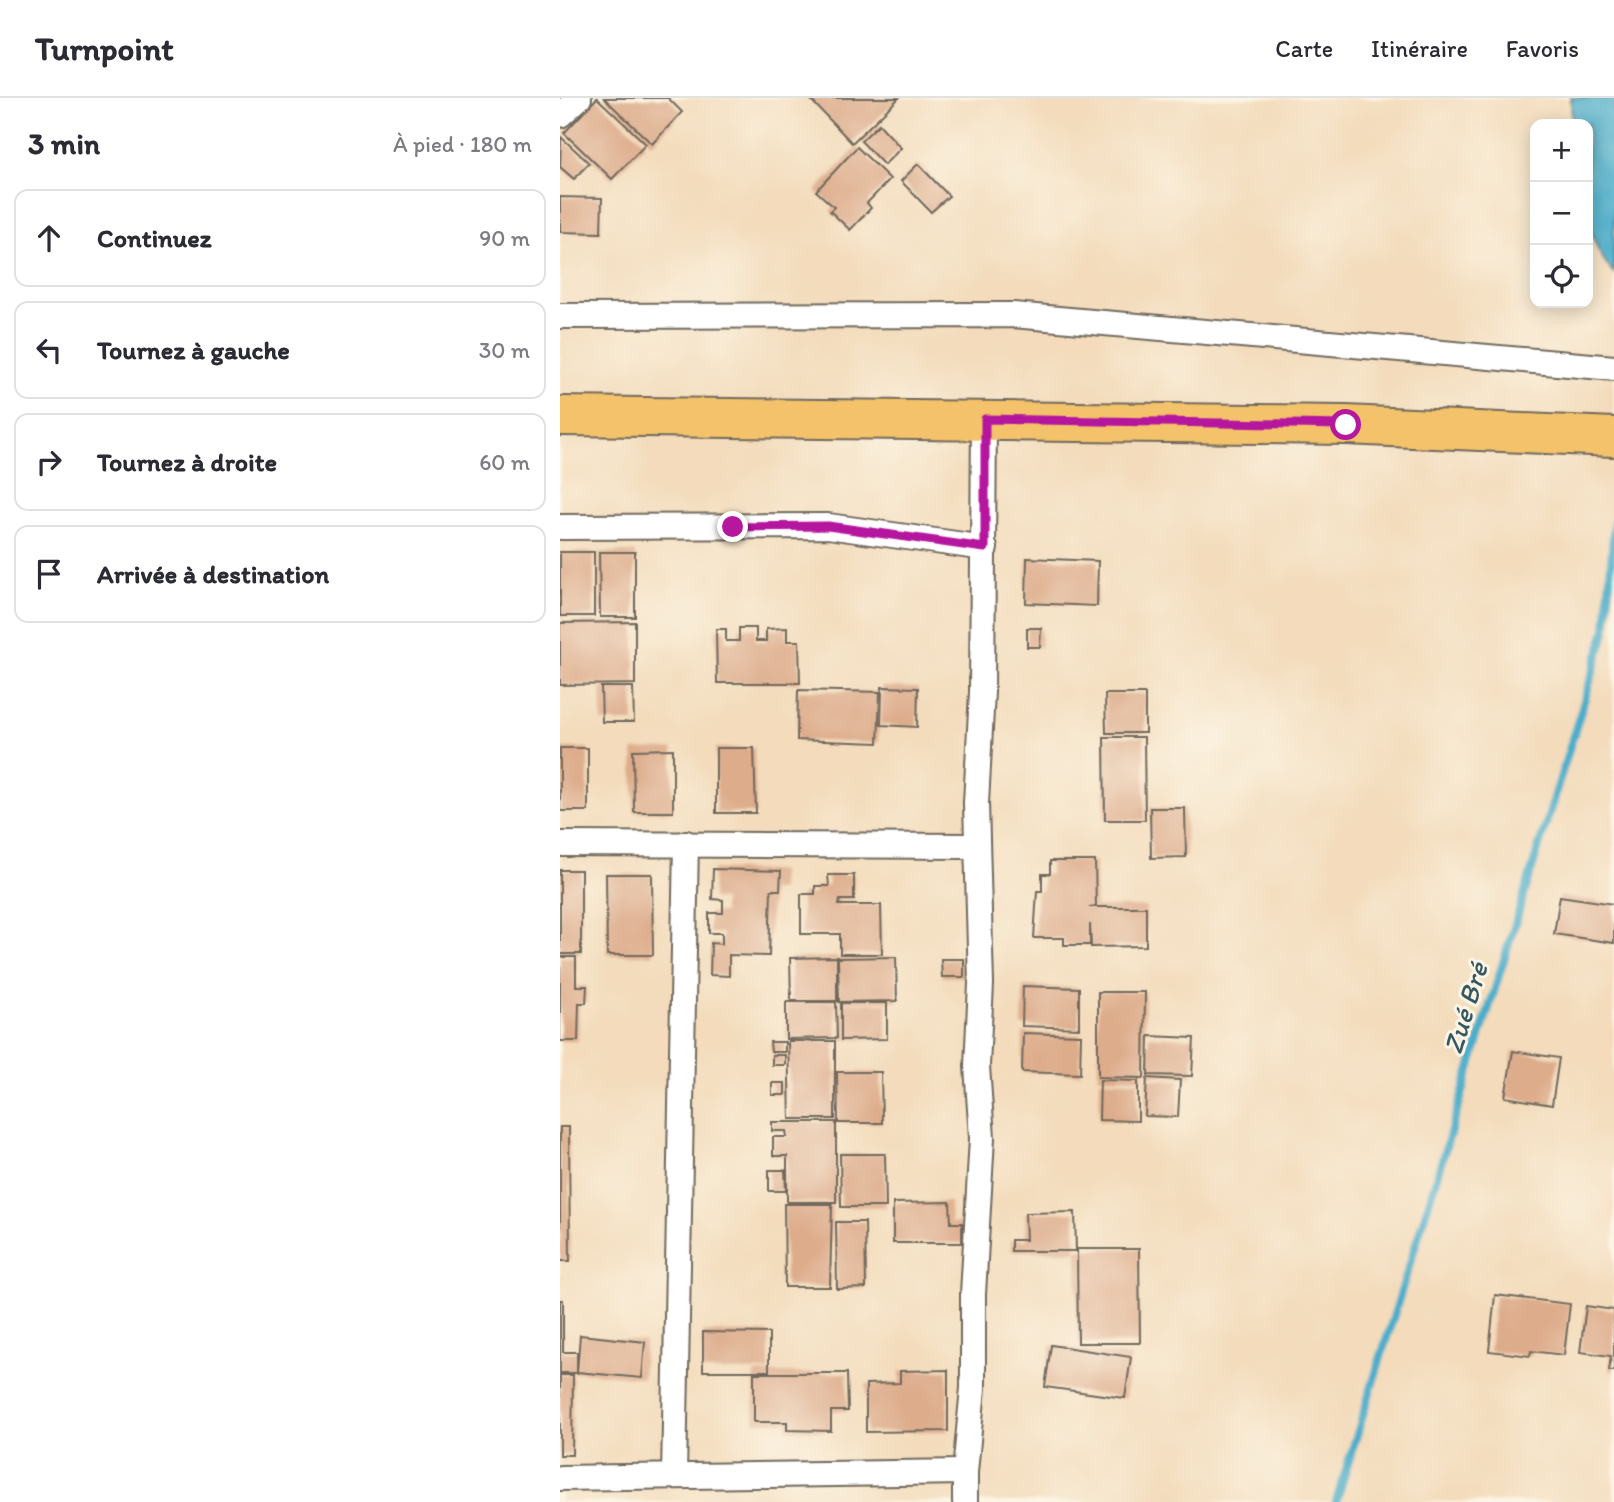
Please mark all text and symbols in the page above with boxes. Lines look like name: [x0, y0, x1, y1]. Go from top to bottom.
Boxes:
text: Turnpoint: [35, 29, 174, 68]
text: Carte: [1275, 34, 1333, 63]
text: Itinéraire: [1371, 34, 1468, 63]
text: Favoris: [1506, 34, 1579, 63]
map controls: [1530, 119, 1593, 308]
button: +: [1530, 119, 1593, 182]
text: 3 min: [28, 125, 100, 162]
text: À pied · 180 m: [393, 130, 532, 158]
button: −: [1530, 182, 1593, 245]
icon: ahead: [30, 219, 68, 257]
text: Continuez: [97, 222, 212, 254]
text: 90 m: [479, 224, 530, 252]
button: locate: [1530, 245, 1593, 308]
icon: left: [30, 331, 68, 369]
text: Tournez à gauche: [97, 334, 290, 366]
text: 30 m: [479, 336, 530, 364]
route start: [1330, 409, 1361, 440]
icon: right: [30, 443, 68, 481]
text: Tournez à droite: [97, 446, 277, 478]
text: 60 m: [479, 448, 530, 476]
route end: [717, 511, 748, 542]
icon: arrive: [30, 555, 68, 593]
text: Arrivée à destination: [97, 558, 329, 590]
water label: Zué Bré: [1435, 957, 1495, 1058]

